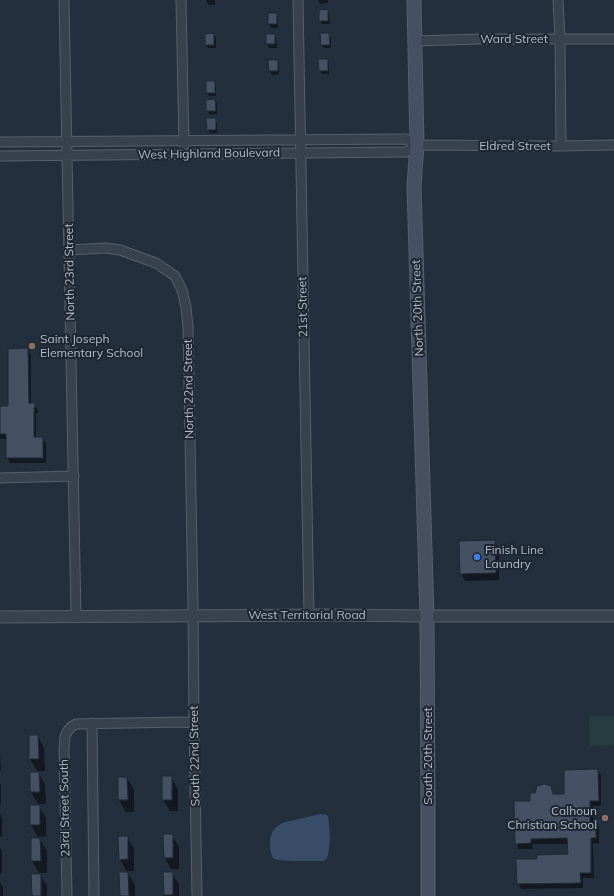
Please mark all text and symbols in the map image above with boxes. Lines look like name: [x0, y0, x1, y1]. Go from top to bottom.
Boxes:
street label: Ward Street: [480, 32, 548, 46]
street label: Eldred Street: [479, 139, 551, 153]
street label: West Highland Boulevard: [138, 146, 280, 162]
street label: North 23rd Street: [62, 223, 78, 321]
street label: North 20th Street: [409, 259, 427, 357]
street label: 21st Street: [295, 276, 311, 338]
place label: Saint Joseph Elementary School: [40, 332, 143, 360]
street label: North 22nd Street: [181, 339, 197, 439]
marker: Saint Joseph Elementary School: [27, 341, 37, 351]
place label: Finish Line Laundry: [485, 543, 544, 571]
marker: Finish Line Laundry: [472, 552, 482, 562]
street label: West Territorial Road: [248, 608, 366, 622]
street label: South 22nd Street: [187, 706, 203, 806]
street label: South 20th Street: [421, 707, 435, 805]
street label: 23rd Street South: [57, 759, 73, 857]
place label: Calhoun Christian School: [507, 804, 597, 832]
marker: Calhoun Christian School: [600, 813, 610, 823]

